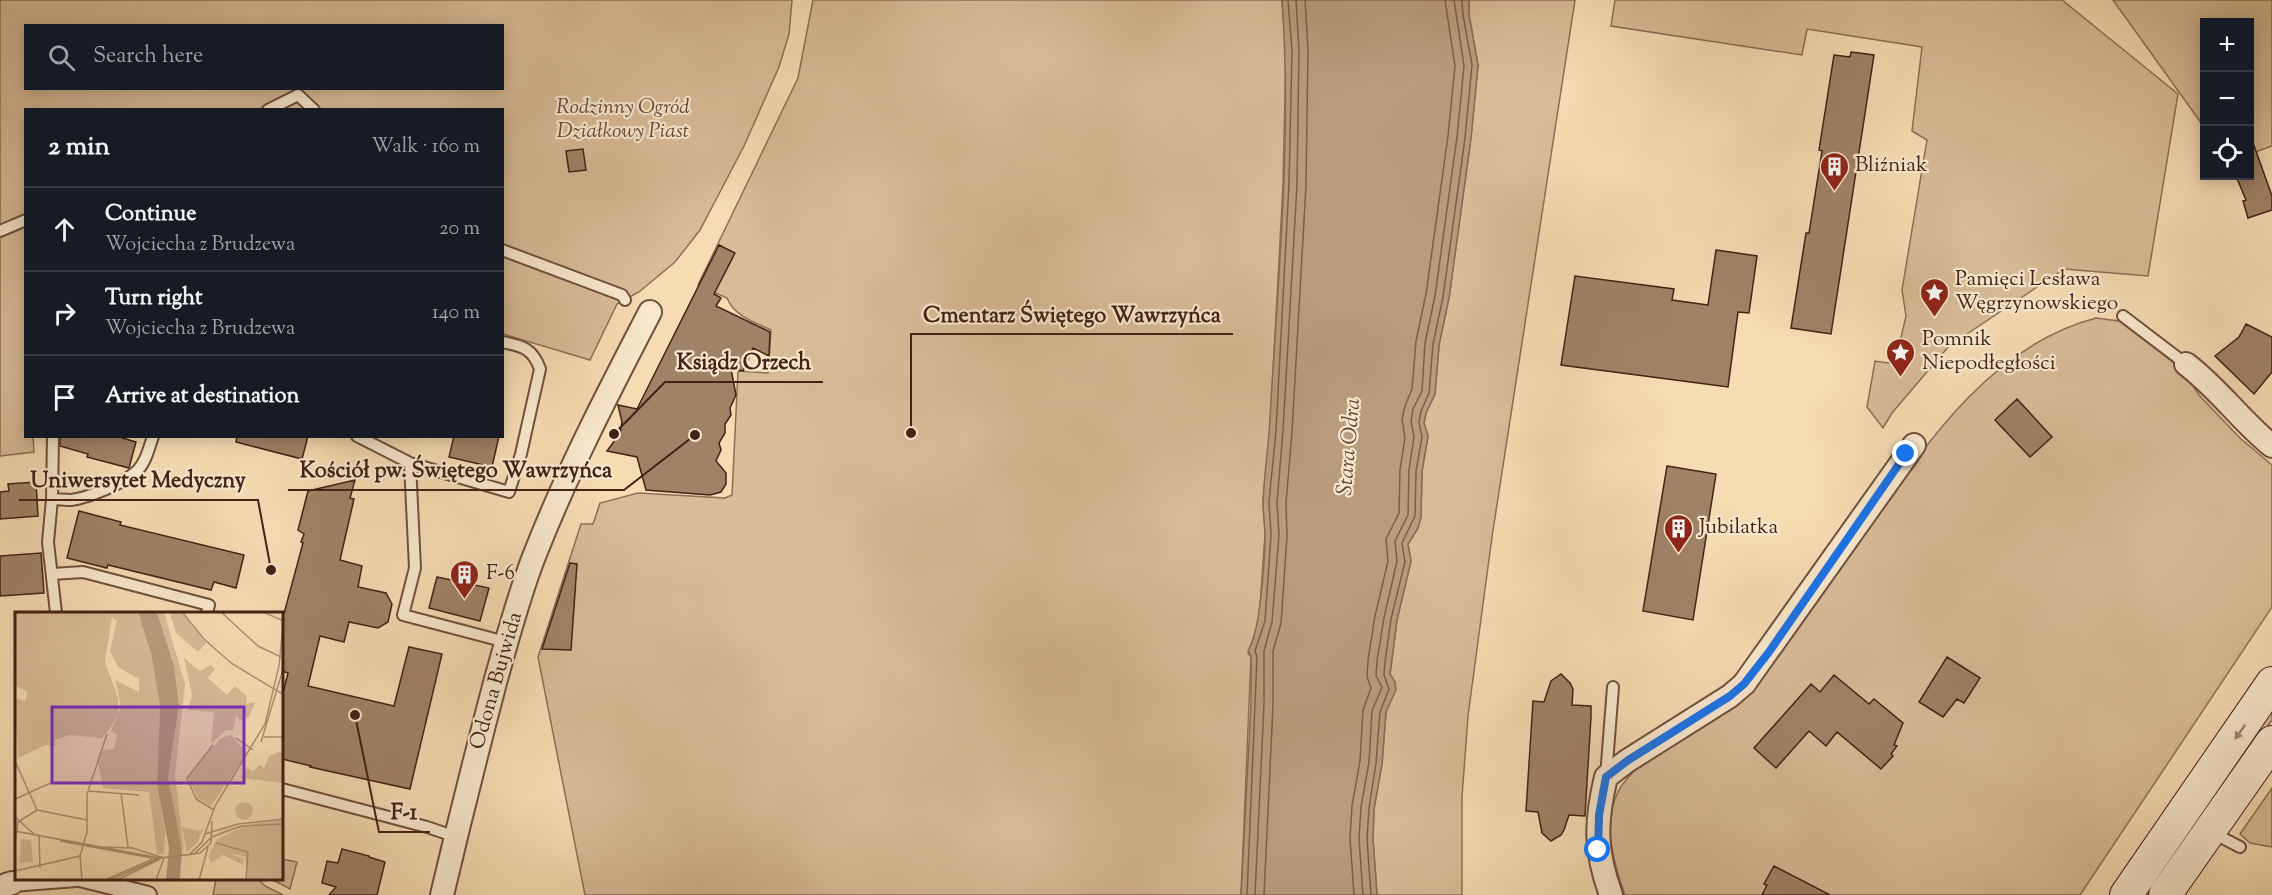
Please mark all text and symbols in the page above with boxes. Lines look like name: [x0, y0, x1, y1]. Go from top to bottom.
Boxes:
map controls: [2200, 18, 2254, 180]
button: +: [2200, 18, 2254, 72]
search box: [24, 24, 504, 90]
icon: search: [45, 41, 78, 74]
text: Search here: [93, 41, 203, 73]
button: −: [2200, 72, 2254, 126]
park label: Rodzinny Ogród Działkowy Piast: [556, 93, 690, 147]
button: locate: [2200, 126, 2254, 180]
text: 2 min: [48, 129, 110, 166]
text: Walk · 160 m: [371, 133, 480, 162]
building icon: Bliźniak: [1818, 150, 1850, 192]
place label: Bliźniak: [1855, 151, 1928, 181]
text: Continue: [105, 199, 196, 231]
icon: ahead: [48, 213, 81, 246]
text: 20 m: [439, 215, 480, 244]
text: Wojciecha z Brudzewa: [105, 231, 295, 260]
place label: Pamięci Lesława Węgrzynowskiego: [1955, 265, 2118, 319]
place icon: Pamięci Lesława Węgrzynowskiego: [1918, 276, 1950, 318]
text: Turn right: [105, 283, 202, 315]
callout: Cmentarz Świętego Wawrzyńca: [911, 294, 1233, 334]
icon: right: [48, 297, 81, 330]
text: 140 m: [432, 299, 480, 328]
text: Cmentarz Świętego Wawrzyńca: [923, 299, 1222, 333]
text: Wojciecha z Brudzewa: [105, 315, 295, 344]
place label: Pomnik Niepodłegłości: [1922, 325, 2056, 379]
place icon: Pomnik Niepodłegłości: [1885, 336, 1917, 378]
callout: Ksiądz Orzech: [665, 342, 823, 382]
text: Ksiądz Orzech: [677, 348, 811, 380]
icon: arrive: [48, 381, 81, 414]
text: Arrive at destination: [105, 381, 300, 413]
water label: Stara Odra: [1330, 397, 1370, 497]
route end: [1892, 440, 1918, 466]
callout: Kościół pw. Świętego Wawrzyńca: [288, 450, 624, 490]
text: Kościół pw. Świętego Wawrzyńca: [300, 454, 613, 488]
callout: Uniwersytet Medyczny: [19, 460, 258, 500]
text: Uniwersytet Medyczny: [30, 466, 246, 498]
building icon: Jubilatka: [1662, 512, 1694, 554]
place label: Jubilatka: [1698, 513, 1778, 543]
building icon: F-6: [449, 558, 481, 600]
place label: F-6: [486, 559, 515, 589]
street label: Odona Bujwida: [463, 608, 531, 753]
inset map: [15, 612, 284, 880]
one-way arrow: [2234, 723, 2246, 739]
callout: F-1: [379, 792, 430, 832]
text: F-1: [391, 798, 418, 830]
route start: [1584, 836, 1610, 862]

